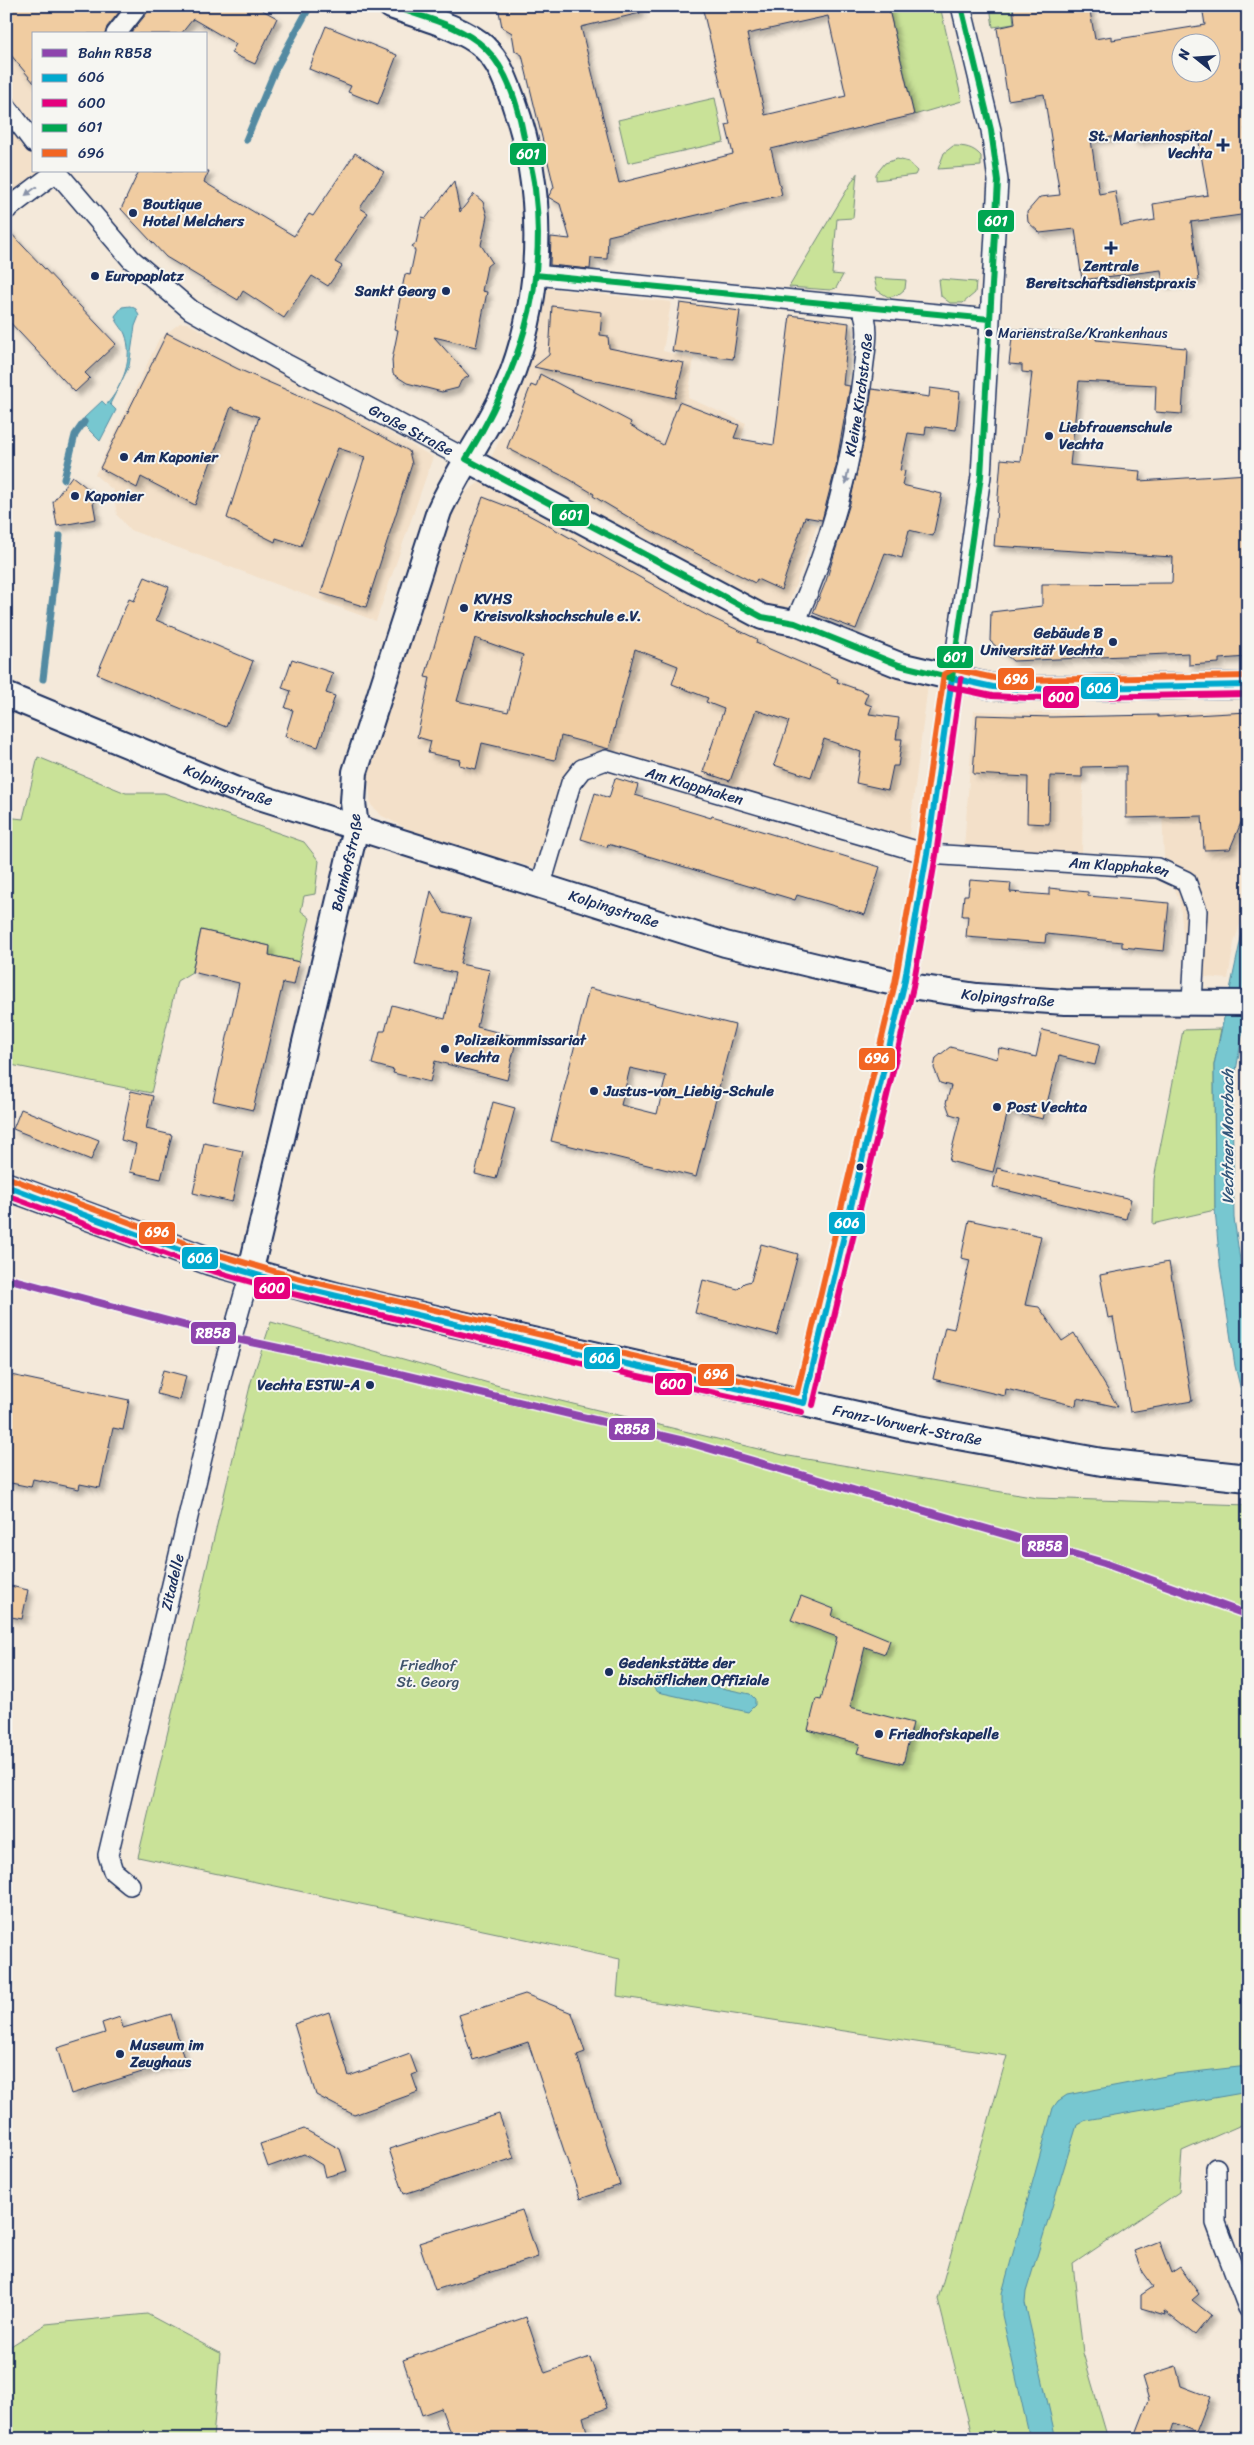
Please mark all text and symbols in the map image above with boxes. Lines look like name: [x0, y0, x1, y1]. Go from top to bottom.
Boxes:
legend: [32, 32, 208, 172]
north arrow: [1172, 32, 1222, 82]
text: Bahn RB58: [78, 40, 152, 66]
text: N: [1170, 46, 1198, 64]
text: 606: [78, 64, 105, 90]
text: 600: [78, 90, 105, 116]
text: 601: [78, 114, 102, 140]
place label: St. Marienhospital Vechta: [1088, 123, 1213, 166]
marker: St. Marienhospital Vechta: [1216, 138, 1230, 152]
text: 696: [78, 140, 104, 166]
line badge: 601: [509, 142, 547, 166]
text: 601: [516, 142, 539, 167]
one-way arrow: [24, 186, 38, 196]
place label: Boutique Hotel Melchers: [142, 191, 245, 234]
marker: Boutique Hotel Melchers: [127, 207, 139, 219]
line badge: 601: [977, 209, 1015, 233]
text: 601: [984, 209, 1007, 234]
marker: Zentrale Bereitschaftsdienstpraxis: [1104, 241, 1118, 255]
place label: Zentrale Bereitschaftsdienstpraxis: [1026, 253, 1197, 296]
place label: Europaplatz: [105, 263, 185, 289]
marker: Europaplatz: [89, 270, 101, 282]
place label: Sankt Georg: [354, 278, 436, 304]
marker: Sankt Georg: [440, 285, 452, 297]
place label: Marienstraße/Krankenhaus: [998, 321, 1168, 346]
marker: Marienstraße/Krankenhaus: [984, 328, 994, 338]
street label: Kleine Kirchstraße: [837, 333, 880, 459]
street label: Große Straße: [364, 397, 458, 463]
place label: Liebfrauenschule Vechta: [1059, 414, 1173, 457]
marker: Liebfrauenschule Vechta: [1043, 430, 1055, 442]
place label: Am Kaponier: [133, 444, 219, 470]
marker: Am Kaponier: [118, 451, 130, 463]
one-way arrow: [842, 469, 850, 485]
place label: Kaponier: [84, 483, 145, 509]
marker: Kaponier: [69, 490, 81, 502]
line badge: 601: [551, 503, 590, 527]
text: 601: [559, 503, 582, 528]
place label: KVHS Kreisvolkshochschule e.V.: [473, 586, 642, 629]
marker: KVHS Kreisvolkshochschule e.V.: [458, 602, 470, 614]
place label: Gebäude B Universität Vechta: [981, 620, 1104, 663]
marker: Gebäude B Universität Vechta: [1107, 636, 1119, 648]
line badge: 601: [936, 645, 974, 669]
text: 601: [943, 645, 966, 670]
line badge: 696: [997, 667, 1035, 691]
text: 696: [1003, 667, 1028, 692]
line badge: 606: [1080, 676, 1119, 700]
text: 606: [1086, 676, 1111, 701]
line badge: 600: [1042, 685, 1080, 709]
text: 600: [1047, 685, 1074, 710]
street label: Kolpingstraße: [180, 757, 276, 814]
street label: Am Klapphaken: [642, 759, 746, 813]
street label: Bahnhofstraße: [324, 812, 369, 914]
street label: Am Klapphaken: [1067, 850, 1174, 885]
street label: Kolpingstraße: [565, 882, 663, 935]
street label: Kolpingstraße: [959, 981, 1056, 1014]
place label: Polizeikommissariat Vechta: [455, 1027, 587, 1070]
marker: Polizeikommissariat Vechta: [439, 1043, 451, 1055]
text: 696: [864, 1046, 889, 1071]
line badge: 696: [858, 1047, 896, 1071]
water label: Vechtaer Moorbach: [1213, 1068, 1242, 1204]
place label: Justus-von_Liebig-Schule: [603, 1078, 774, 1104]
marker: Justus-von_Liebig-Schule: [588, 1085, 600, 1097]
place label: Post Vechta: [1007, 1094, 1088, 1120]
marker: Post Vechta: [991, 1101, 1003, 1113]
unlabelled marker: [855, 1162, 865, 1172]
line badge: 606: [828, 1211, 866, 1235]
text: 606: [834, 1211, 859, 1236]
text: 696: [144, 1220, 169, 1245]
line badge: 696: [138, 1221, 176, 1245]
line badge: 606: [181, 1246, 219, 1270]
text: 606: [187, 1246, 212, 1271]
line badge: 600: [253, 1276, 291, 1300]
text: 600: [258, 1276, 285, 1301]
line badge: RB58: [190, 1321, 237, 1345]
text: RB58: [195, 1321, 231, 1346]
line badge: 606: [583, 1346, 621, 1370]
text: 606: [589, 1346, 614, 1371]
text: 696: [703, 1362, 728, 1387]
line badge: 696: [697, 1363, 735, 1387]
place label: Vechta ESTW-A: [257, 1372, 360, 1398]
line badge: 600: [654, 1372, 693, 1396]
text: 600: [659, 1372, 686, 1397]
marker: Vechta ESTW-A: [364, 1379, 376, 1391]
street label: Franz-Vorwerk-Straße: [830, 1397, 984, 1453]
line badge: RB58: [608, 1417, 656, 1441]
text: RB58: [614, 1417, 650, 1442]
line badge: RB58: [1021, 1534, 1069, 1558]
text: RB58: [1027, 1534, 1063, 1559]
street label: Zitadelle: [153, 1551, 192, 1613]
place label: Gedenkstätte der bischöflichen Offiziale: [618, 1650, 769, 1693]
park label: Friedhof St. Georg: [397, 1652, 459, 1695]
marker: Gedenkstätte der bischöflichen Offiziale: [603, 1666, 615, 1678]
place label: Friedhofskapelle: [888, 1721, 1000, 1747]
marker: Friedhofskapelle: [873, 1728, 885, 1740]
place label: Museum im Zeughaus: [129, 2032, 204, 2075]
marker: Museum im Zeughaus: [114, 2048, 126, 2060]

